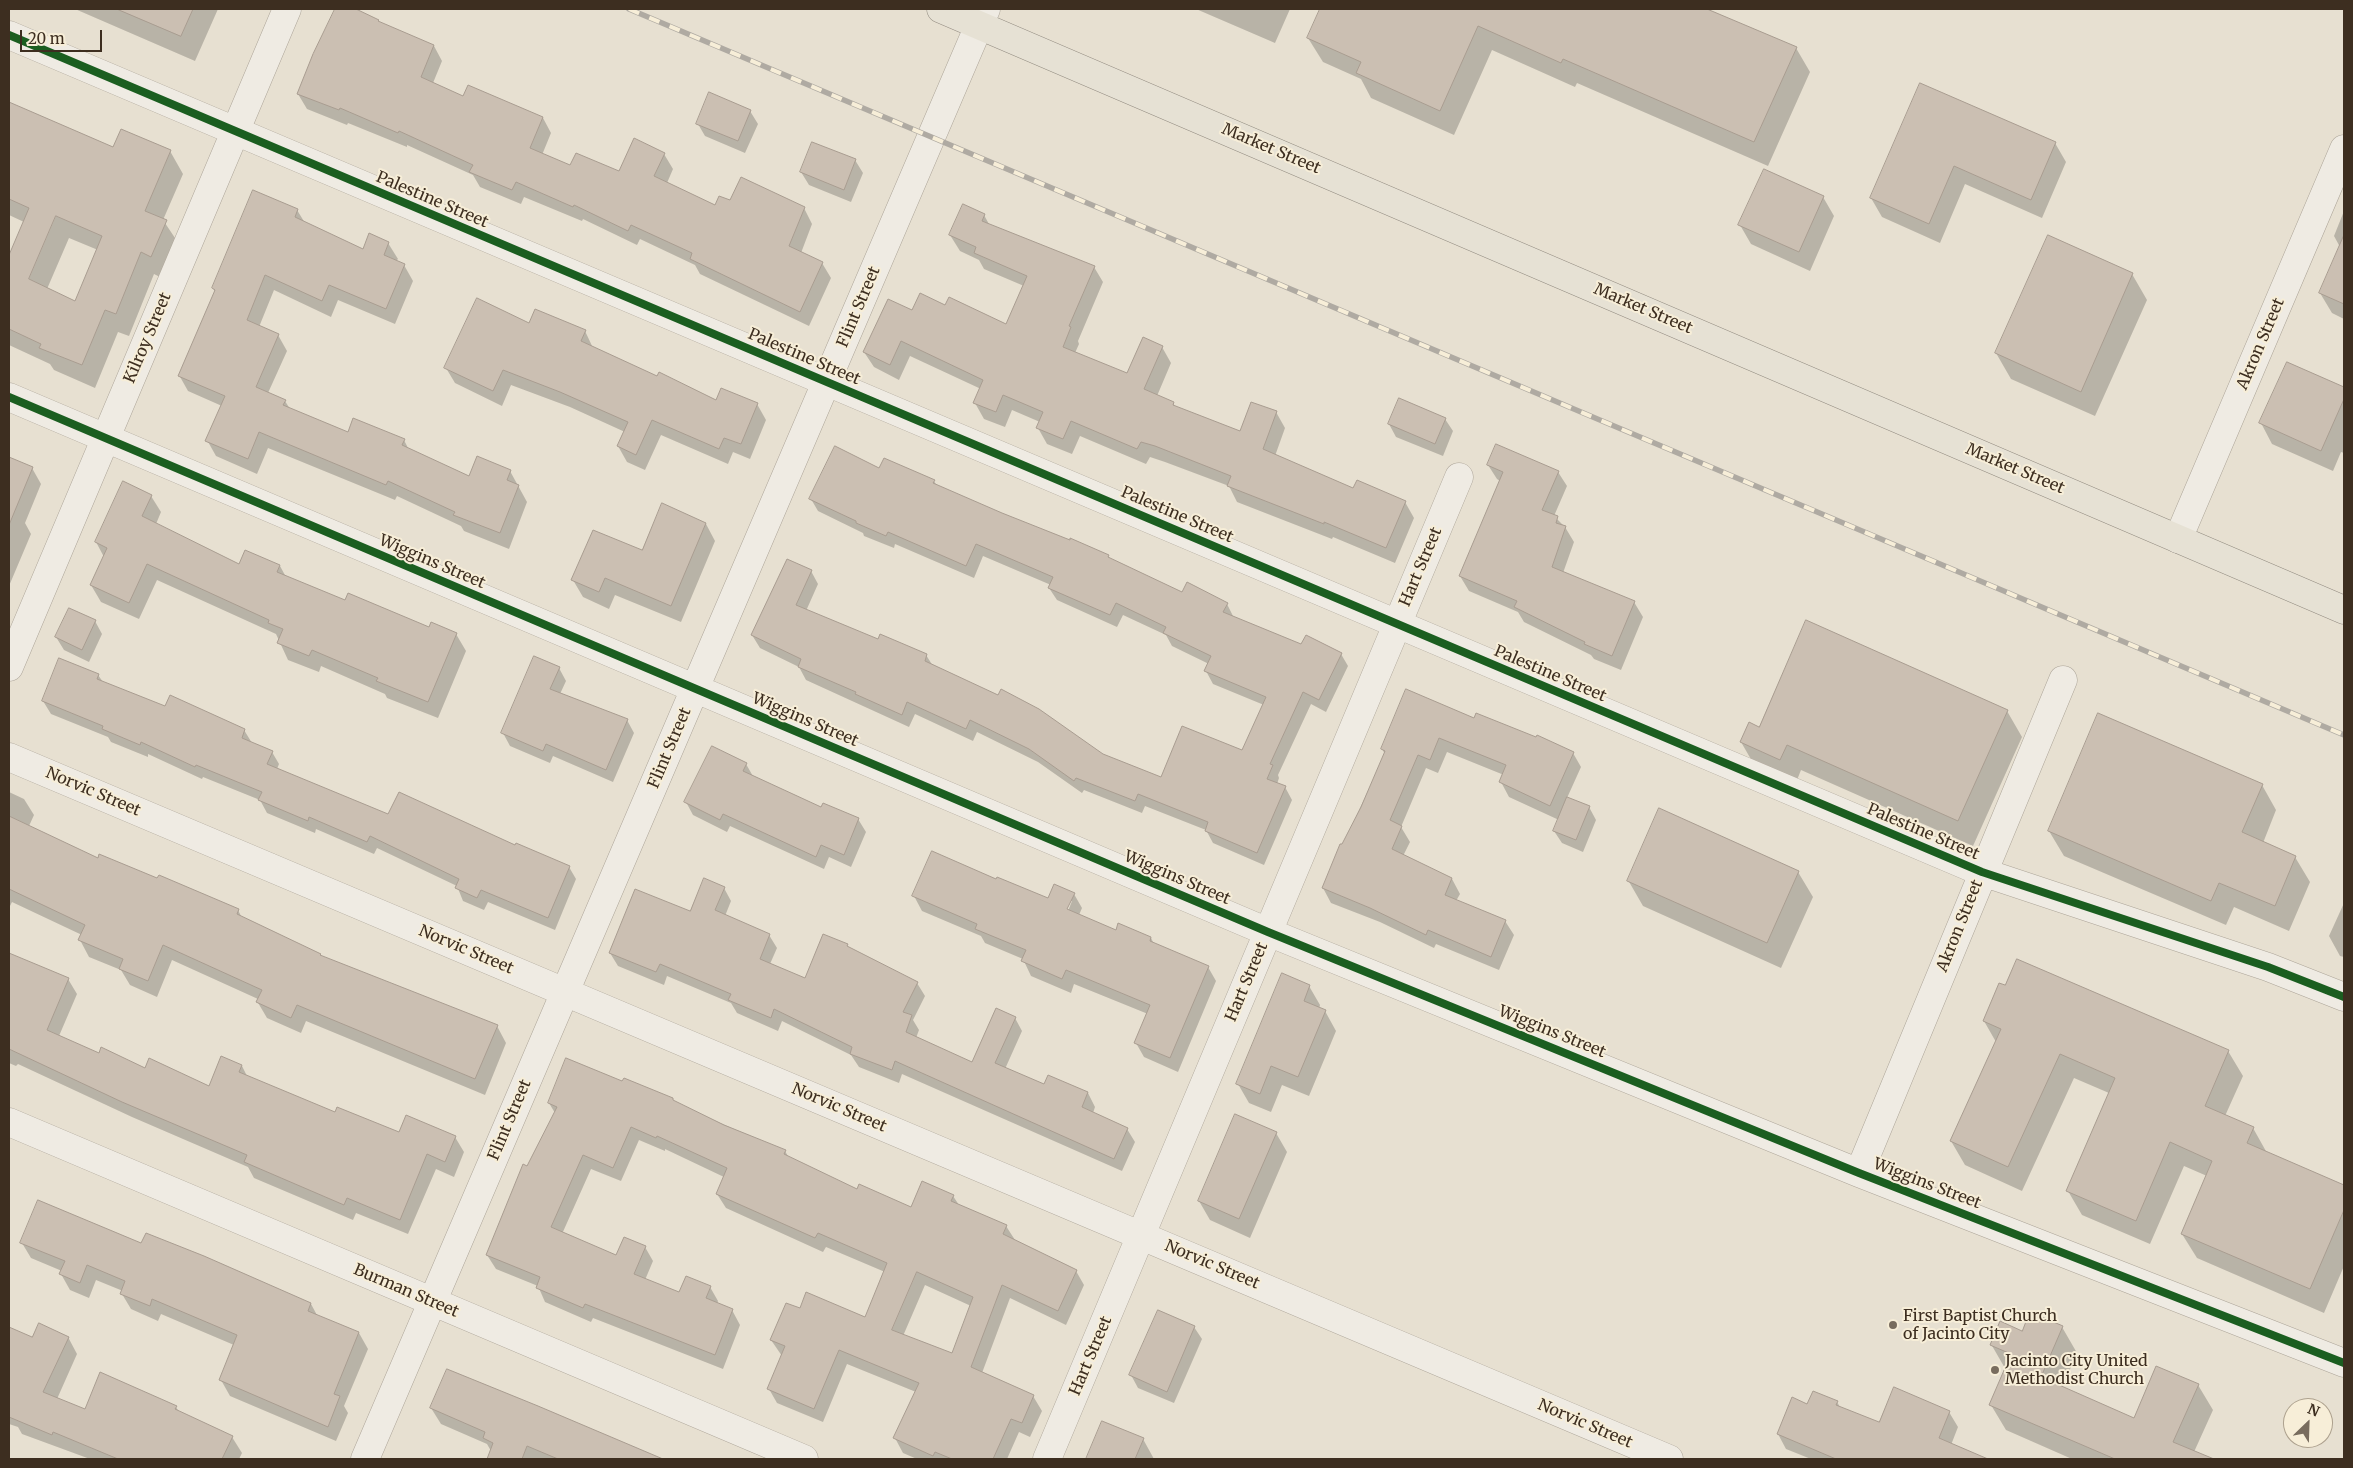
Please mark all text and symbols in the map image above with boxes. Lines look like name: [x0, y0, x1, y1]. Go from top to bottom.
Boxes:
scale bar: [22, 20, 105, 52]
text: 20 m: [28, 29, 65, 48]
street label: Market Street: [1219, 120, 1323, 178]
street label: Palestine Street: [373, 168, 491, 232]
street label: Flint Street: [833, 264, 885, 350]
street label: Market Street: [1591, 280, 1695, 338]
street label: Kilroy Street: [120, 290, 176, 386]
street label: Akron Street: [2233, 295, 2289, 393]
street label: Palestine Street: [745, 325, 863, 389]
street label: Market Street: [1963, 440, 2067, 498]
street label: Palestine Street: [1118, 483, 1236, 547]
street label: Hart Street: [1396, 524, 1446, 610]
street label: Wiggins Street: [376, 531, 488, 593]
street label: Palestine Street: [1491, 642, 1609, 706]
street label: Wiggins Street: [749, 689, 861, 751]
street label: Flint Street: [644, 705, 696, 791]
street label: Norvic Street: [43, 763, 143, 821]
street label: Palestine Street: [1864, 800, 1982, 864]
street label: Wiggins Street: [1121, 847, 1233, 909]
street label: Akron Street: [1933, 877, 1987, 975]
street label: Norvic Street: [416, 921, 516, 979]
street label: Hart Street: [1222, 939, 1272, 1025]
street label: Wiggins Street: [1496, 1002, 1608, 1062]
street label: Flint Street: [484, 1077, 536, 1163]
street label: Norvic Street: [789, 1079, 889, 1137]
street label: Wiggins Street: [1871, 1155, 1983, 1213]
street label: Norvic Street: [1162, 1236, 1262, 1294]
street label: Burman Street: [350, 1260, 462, 1322]
place label: First Baptist Church of Jacinto City: [1903, 1306, 2057, 1344]
street label: Hart Street: [1066, 1313, 1116, 1399]
marker: First Baptist Church of Jacinto City: [1887, 1319, 1899, 1331]
place label: Jacinto City United Methodist Church: [2005, 1351, 2148, 1389]
marker: Jacinto City United Methodist Church: [1989, 1364, 2001, 1376]
street label: Norvic Street: [1535, 1395, 1635, 1453]
north arrow: [2283, 1398, 2333, 1448]
text: N: [2305, 1400, 2322, 1421]

